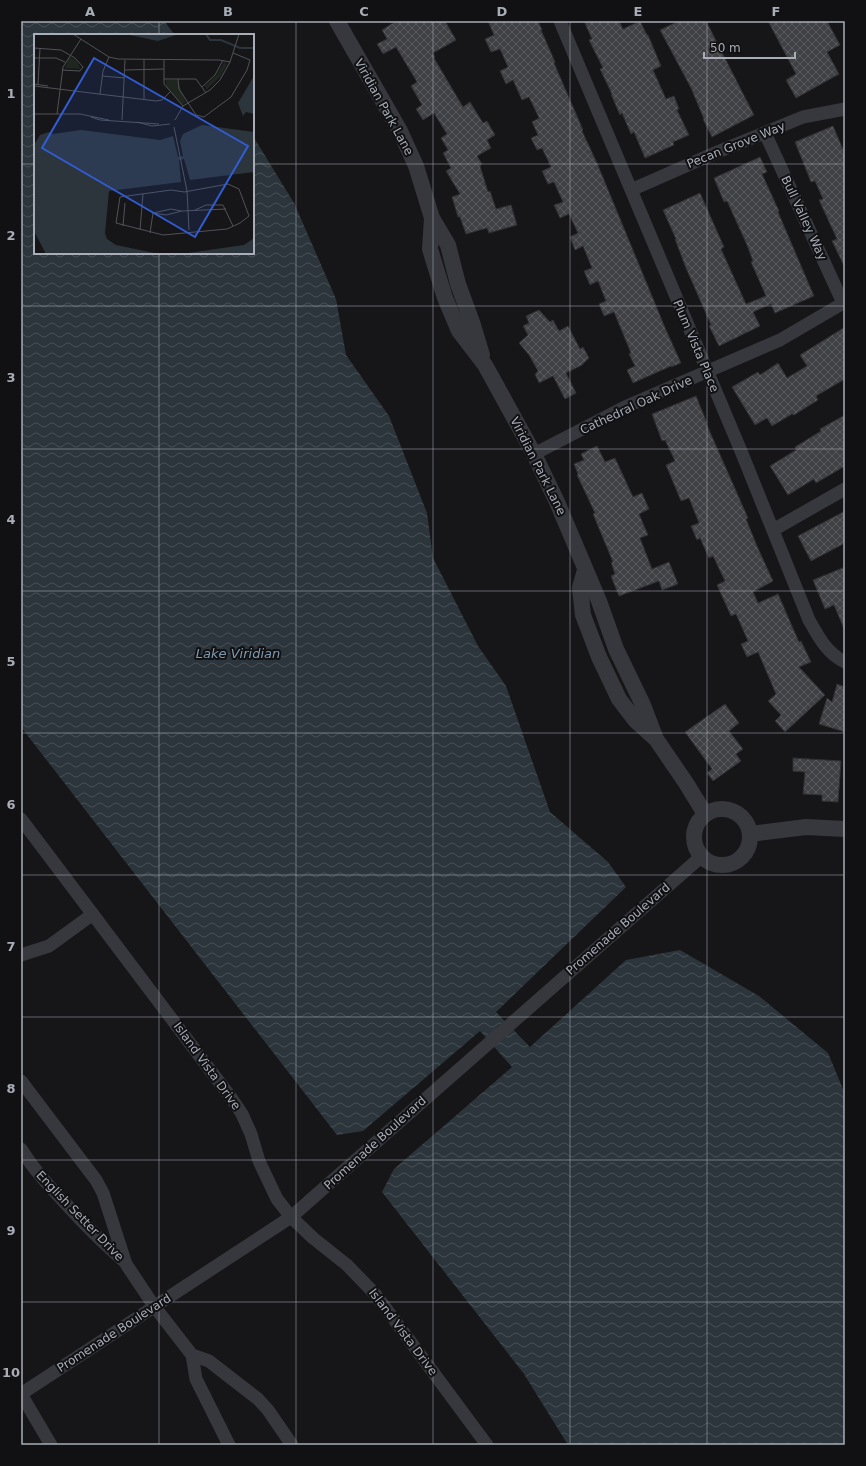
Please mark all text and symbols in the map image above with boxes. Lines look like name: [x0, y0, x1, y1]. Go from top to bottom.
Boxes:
text: A: [85, 4, 95, 19]
text: B: [223, 4, 233, 19]
text: C: [359, 4, 369, 19]
text: D: [497, 4, 508, 19]
text: E: [634, 4, 642, 19]
text: F: [772, 4, 780, 19]
inset map: [34, 34, 254, 254]
scale bar: [704, 34, 795, 60]
text: 50 m: [710, 41, 741, 55]
street label: Viridian Park Lane: [352, 56, 416, 158]
text: 1: [6, 86, 16, 101]
street label: Pecan Grove Way: [685, 119, 787, 171]
street label: Bull Valley Way: [778, 174, 830, 262]
text: 2: [6, 228, 16, 243]
street label: Plum Vista Place: [670, 298, 722, 394]
text: 3: [6, 370, 16, 385]
street label: Cathedral Oak Drive: [578, 373, 694, 437]
street label: Viridian Park Lane: [507, 415, 569, 517]
text: 4: [6, 512, 16, 527]
water label: Lake Viridian: [196, 646, 280, 661]
text: 5: [6, 654, 16, 669]
text: 6: [6, 797, 16, 812]
street label: Promenade Boulevard: [563, 880, 673, 978]
text: 7: [6, 939, 16, 954]
street label: Island Vista Drive: [171, 1019, 243, 1113]
text: 8: [6, 1081, 16, 1096]
street label: Promenade Boulevard: [321, 1093, 429, 1193]
street label: English Setter Drive: [33, 1168, 127, 1264]
text: 9: [6, 1223, 16, 1238]
street label: Island Vista Drive: [366, 1286, 440, 1378]
street label: Promenade Boulevard: [55, 1291, 173, 1375]
text: 10: [2, 1365, 20, 1380]

